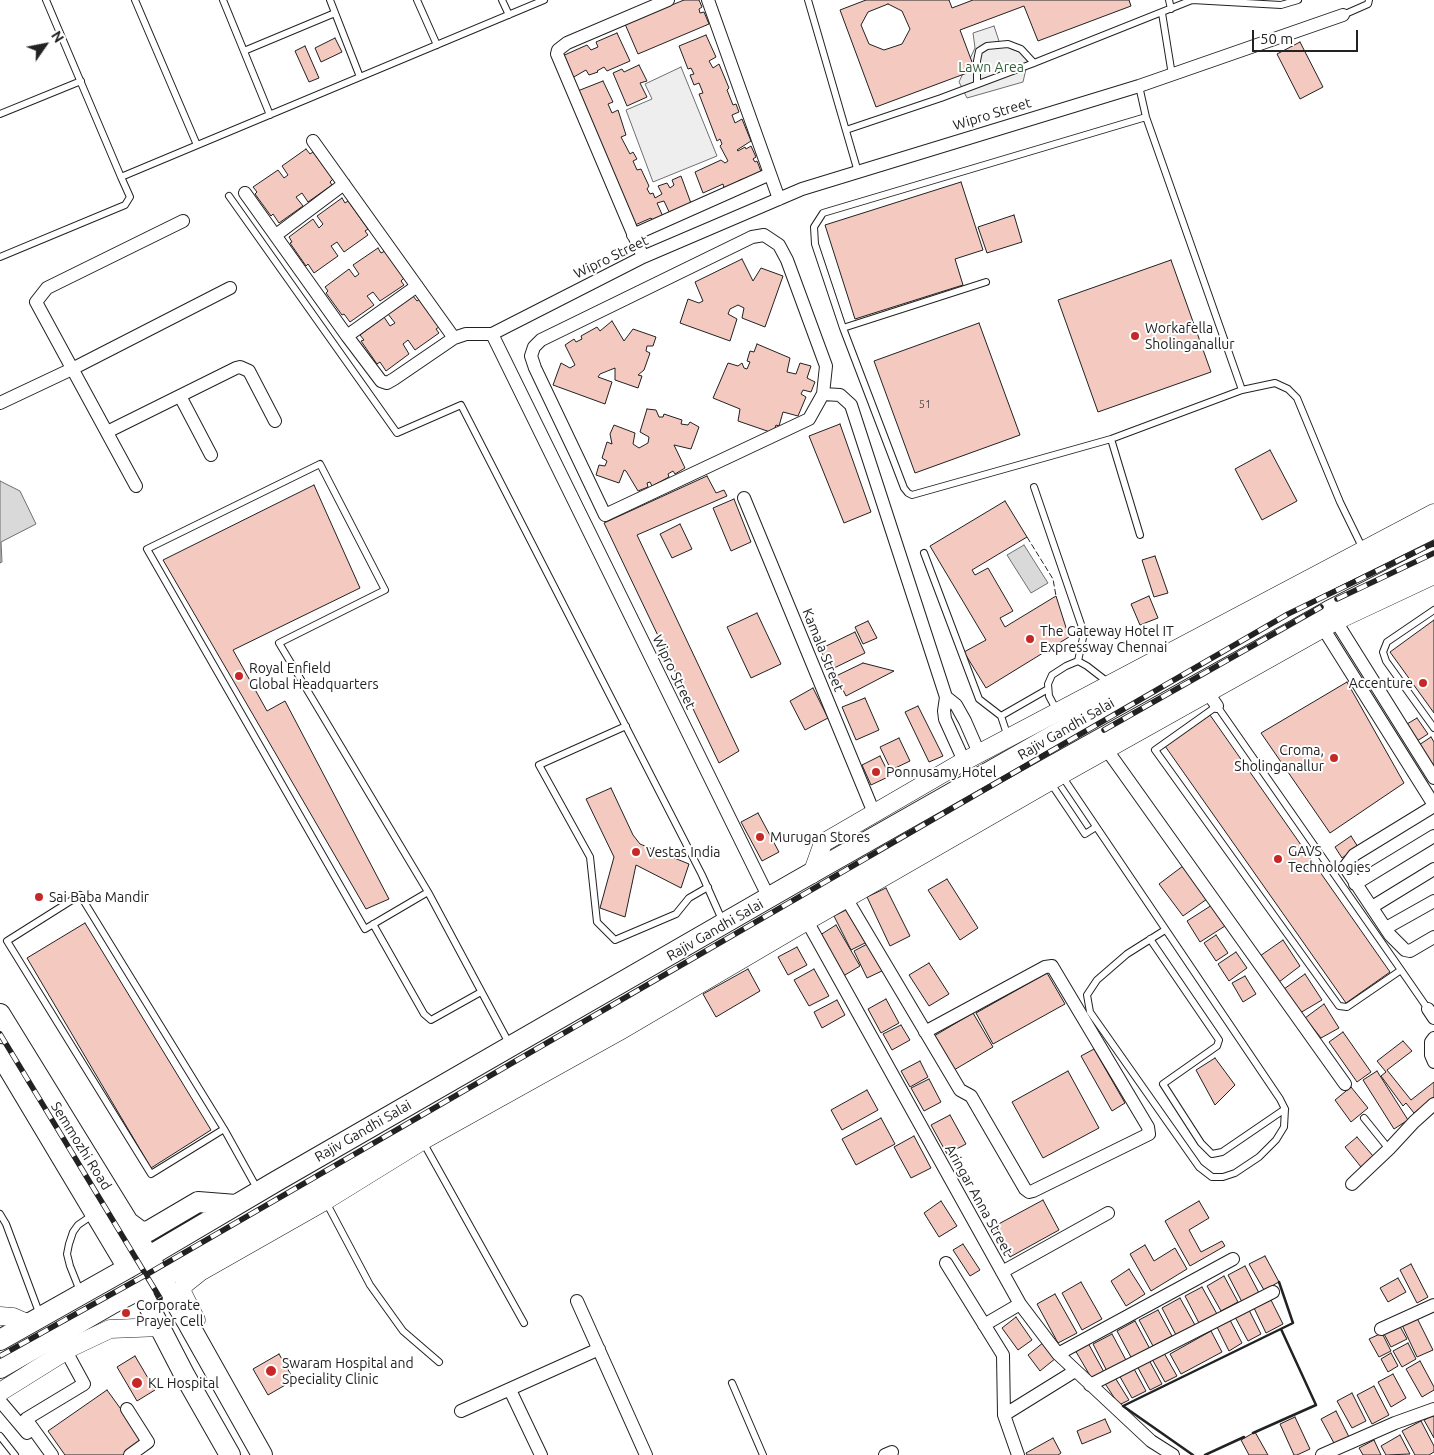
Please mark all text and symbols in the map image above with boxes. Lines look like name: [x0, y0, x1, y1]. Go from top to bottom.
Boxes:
north arrow: [20, 20, 70, 70]
scale bar: [1254, 20, 1360, 52]
text: N: [48, 28, 67, 46]
text: 50 m: [1260, 30, 1293, 47]
park label: Lawn Area: [958, 59, 1024, 75]
street label: Wipro Street: [951, 94, 1033, 134]
street label: Wipro Street: [571, 232, 651, 282]
place label: Workafella Sholinganallur: [1145, 320, 1235, 352]
marker: Workafella Sholinganallur: [1129, 330, 1141, 342]
house number: 51: [919, 397, 931, 411]
street label: Kamala Street: [799, 606, 847, 694]
place label: The Gateway Hotel IT Expressway Chennai: [1040, 623, 1174, 656]
street label: Wipro Street: [649, 632, 699, 712]
marker: The Gateway Hotel IT Expressway Chennai: [1024, 633, 1036, 645]
place label: Royal Enfield Global Headquarters: [249, 660, 379, 692]
marker: Royal Enfield Global Headquarters: [233, 670, 245, 682]
place label: Accenture: [1349, 675, 1413, 691]
marker: Accenture: [1417, 677, 1429, 689]
street label: Rajiv Gandhi Salai: [1015, 695, 1117, 763]
place label: Croma, Sholinganallur: [1234, 742, 1324, 774]
marker: Croma, Sholinganallur: [1328, 752, 1340, 764]
place label: Ponnusamy Hotel: [886, 764, 997, 780]
marker: Ponnusamy Hotel: [870, 766, 882, 778]
place label: Murugan Stores: [770, 829, 870, 845]
marker: Murugan Stores: [754, 831, 766, 843]
place label: GAVS Technologies: [1288, 843, 1371, 876]
place label: Vestas India: [646, 844, 721, 860]
marker: Vestas India: [630, 846, 642, 858]
marker: GAVS Technologies: [1272, 853, 1284, 865]
place label: Sai Baba Mandir: [49, 889, 149, 905]
marker: Sai Baba Mandir: [33, 891, 45, 903]
street label: Rajiv Gandhi Salai: [664, 896, 766, 964]
street label: Rajiv Gandhi Salai: [312, 1097, 414, 1165]
street label: Semmozhi Road: [47, 1099, 115, 1193]
street label: Aringar Anna Street: [942, 1142, 1016, 1258]
place label: Corporate Prayer Cell: [136, 1297, 203, 1330]
marker: Corporate Prayer Cell: [120, 1307, 132, 1319]
place label: Swaram Hospital and Speciality Clinic: [282, 1355, 414, 1388]
marker: Swaram Hospital and Speciality Clinic: [264, 1364, 278, 1378]
place label: KL Hospital: [148, 1375, 219, 1391]
marker: KL Hospital: [130, 1376, 144, 1390]

